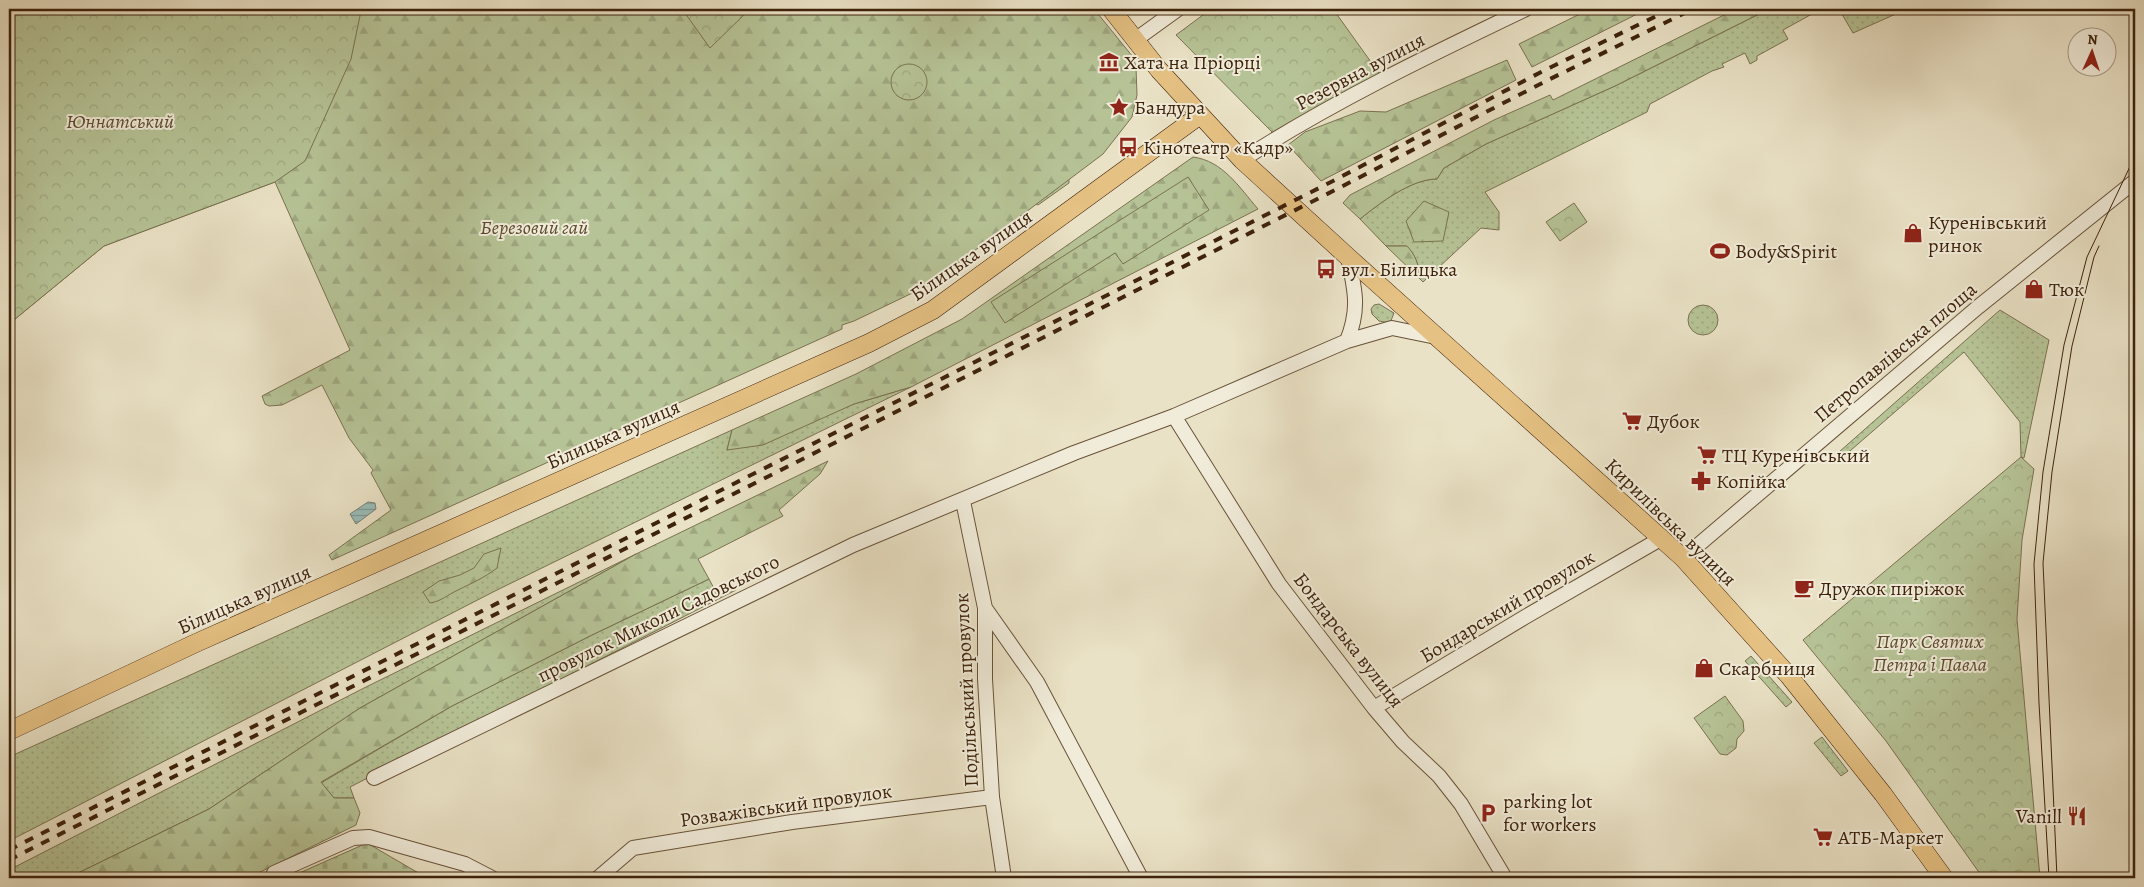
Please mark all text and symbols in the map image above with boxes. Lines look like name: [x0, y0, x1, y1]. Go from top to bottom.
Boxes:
street label: Резервна вулиця: [1291, 26, 1430, 117]
north arrow: [2066, 28, 2116, 78]
text: N: [2087, 30, 2098, 49]
place label: Хата на Пріорці: [1124, 49, 1261, 76]
museum icon: Хата на Пріорці: [1098, 51, 1120, 73]
place label: Бандура: [1134, 94, 1206, 121]
place icon: Бандура: [1108, 96, 1130, 118]
park label: Юннатський: [66, 108, 174, 135]
place label: Кінотеатр «Кадр»: [1143, 134, 1293, 161]
bus stop icon: Кінотеатр «Кадр»: [1117, 136, 1139, 158]
street label: Білицька вулиця: [905, 203, 1038, 308]
place label: Куренівський ринок: [1928, 209, 2047, 259]
park label: Березовий гай: [480, 214, 588, 241]
shop icon: Куренівський ринок: [1902, 222, 1924, 244]
place label: Body&Spirit: [1735, 238, 1837, 265]
sports icon: Body&Spirit: [1709, 240, 1731, 262]
place label: вул. Білицька: [1341, 256, 1458, 283]
bus stop icon: вул. Білицька: [1315, 258, 1337, 280]
street label: Петропавлівська площа: [1808, 276, 1983, 429]
place label: Тюк: [2049, 276, 2084, 303]
shop icon: Тюк: [2023, 278, 2045, 300]
street label: Білицька вулиця: [542, 393, 684, 476]
place label: Дубок: [1647, 408, 1700, 435]
supermarket icon: Дубок: [1621, 410, 1643, 432]
place label: ТЦ Куренівський: [1722, 442, 1870, 469]
supermarket icon: ТЦ Куренівський: [1696, 444, 1718, 466]
street label: Кирилівська вулиця: [1599, 452, 1742, 592]
place label: Копійка: [1716, 468, 1787, 495]
pharmacy icon: Копійка: [1690, 470, 1712, 492]
street label: Бондарський провулок: [1415, 544, 1600, 669]
street label: провулок Миколи Садовського: [533, 548, 784, 689]
street label: Білицька вулиця: [173, 558, 315, 641]
street label: Бондарська вулиця: [1287, 567, 1410, 714]
place label: Дружок пиріжок: [1819, 575, 1965, 602]
cafe icon: Дружок пиріжок: [1793, 577, 1815, 599]
street label: Подільський провулок: [948, 592, 985, 788]
park label: Парк Святих Петра і Павла: [1873, 628, 1987, 678]
place label: Скарбниця: [1719, 655, 1815, 682]
shop icon: Скарбниця: [1693, 657, 1715, 679]
street label: Розважівський провулок: [678, 777, 894, 834]
place label: parking lot for workers: [1503, 788, 1596, 838]
parking icon: parking lot for workers: [1477, 802, 1499, 824]
place label: Vanill: [2015, 803, 2062, 830]
restaurant icon: Vanill: [2066, 805, 2088, 827]
place label: АТБ-Маркет: [1837, 824, 1944, 851]
supermarket icon: АТБ-Маркет: [1812, 826, 1834, 848]

